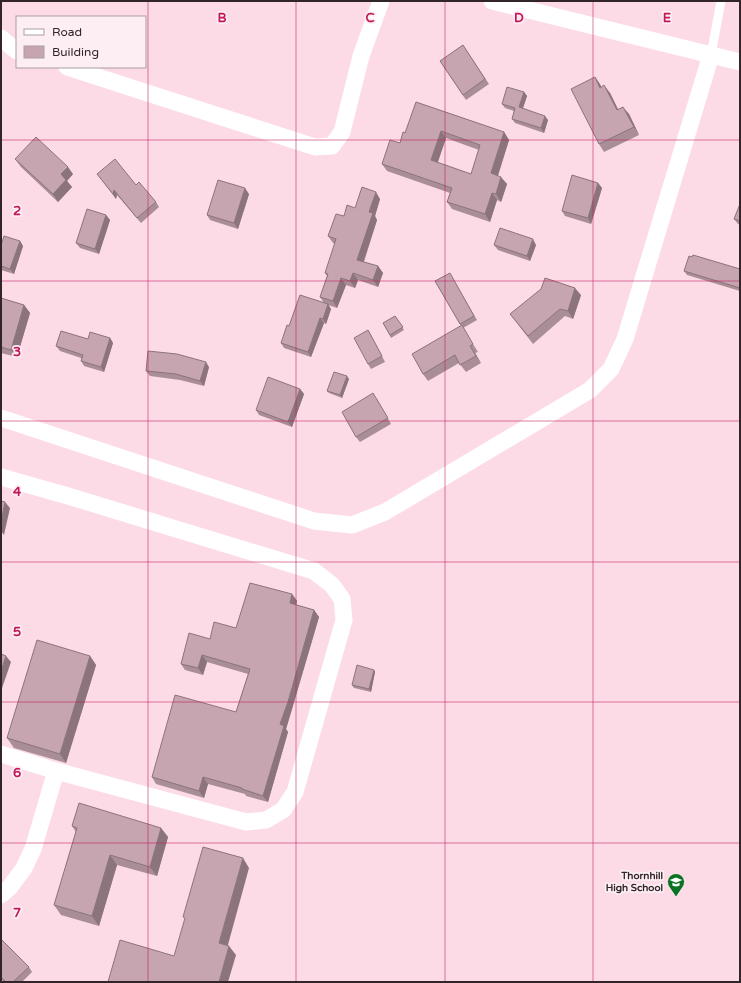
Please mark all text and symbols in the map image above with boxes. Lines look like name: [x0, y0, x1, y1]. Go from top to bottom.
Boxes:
text: B: [217, 10, 227, 26]
text: C: [365, 10, 375, 26]
text: D: [514, 10, 524, 26]
text: E: [663, 10, 671, 26]
legend: [16, 16, 146, 68]
text: Road: [52, 25, 82, 39]
text: Building: [52, 45, 99, 59]
text: 2: [13, 203, 21, 219]
text: 3: [13, 344, 21, 360]
text: 4: [13, 484, 22, 500]
text: 5: [13, 624, 21, 640]
text: 6: [13, 765, 21, 781]
place label: Thornhill High School: [606, 870, 663, 894]
school or university icon: Thornhill High School: [666, 872, 686, 897]
text: 7: [13, 905, 21, 921]

